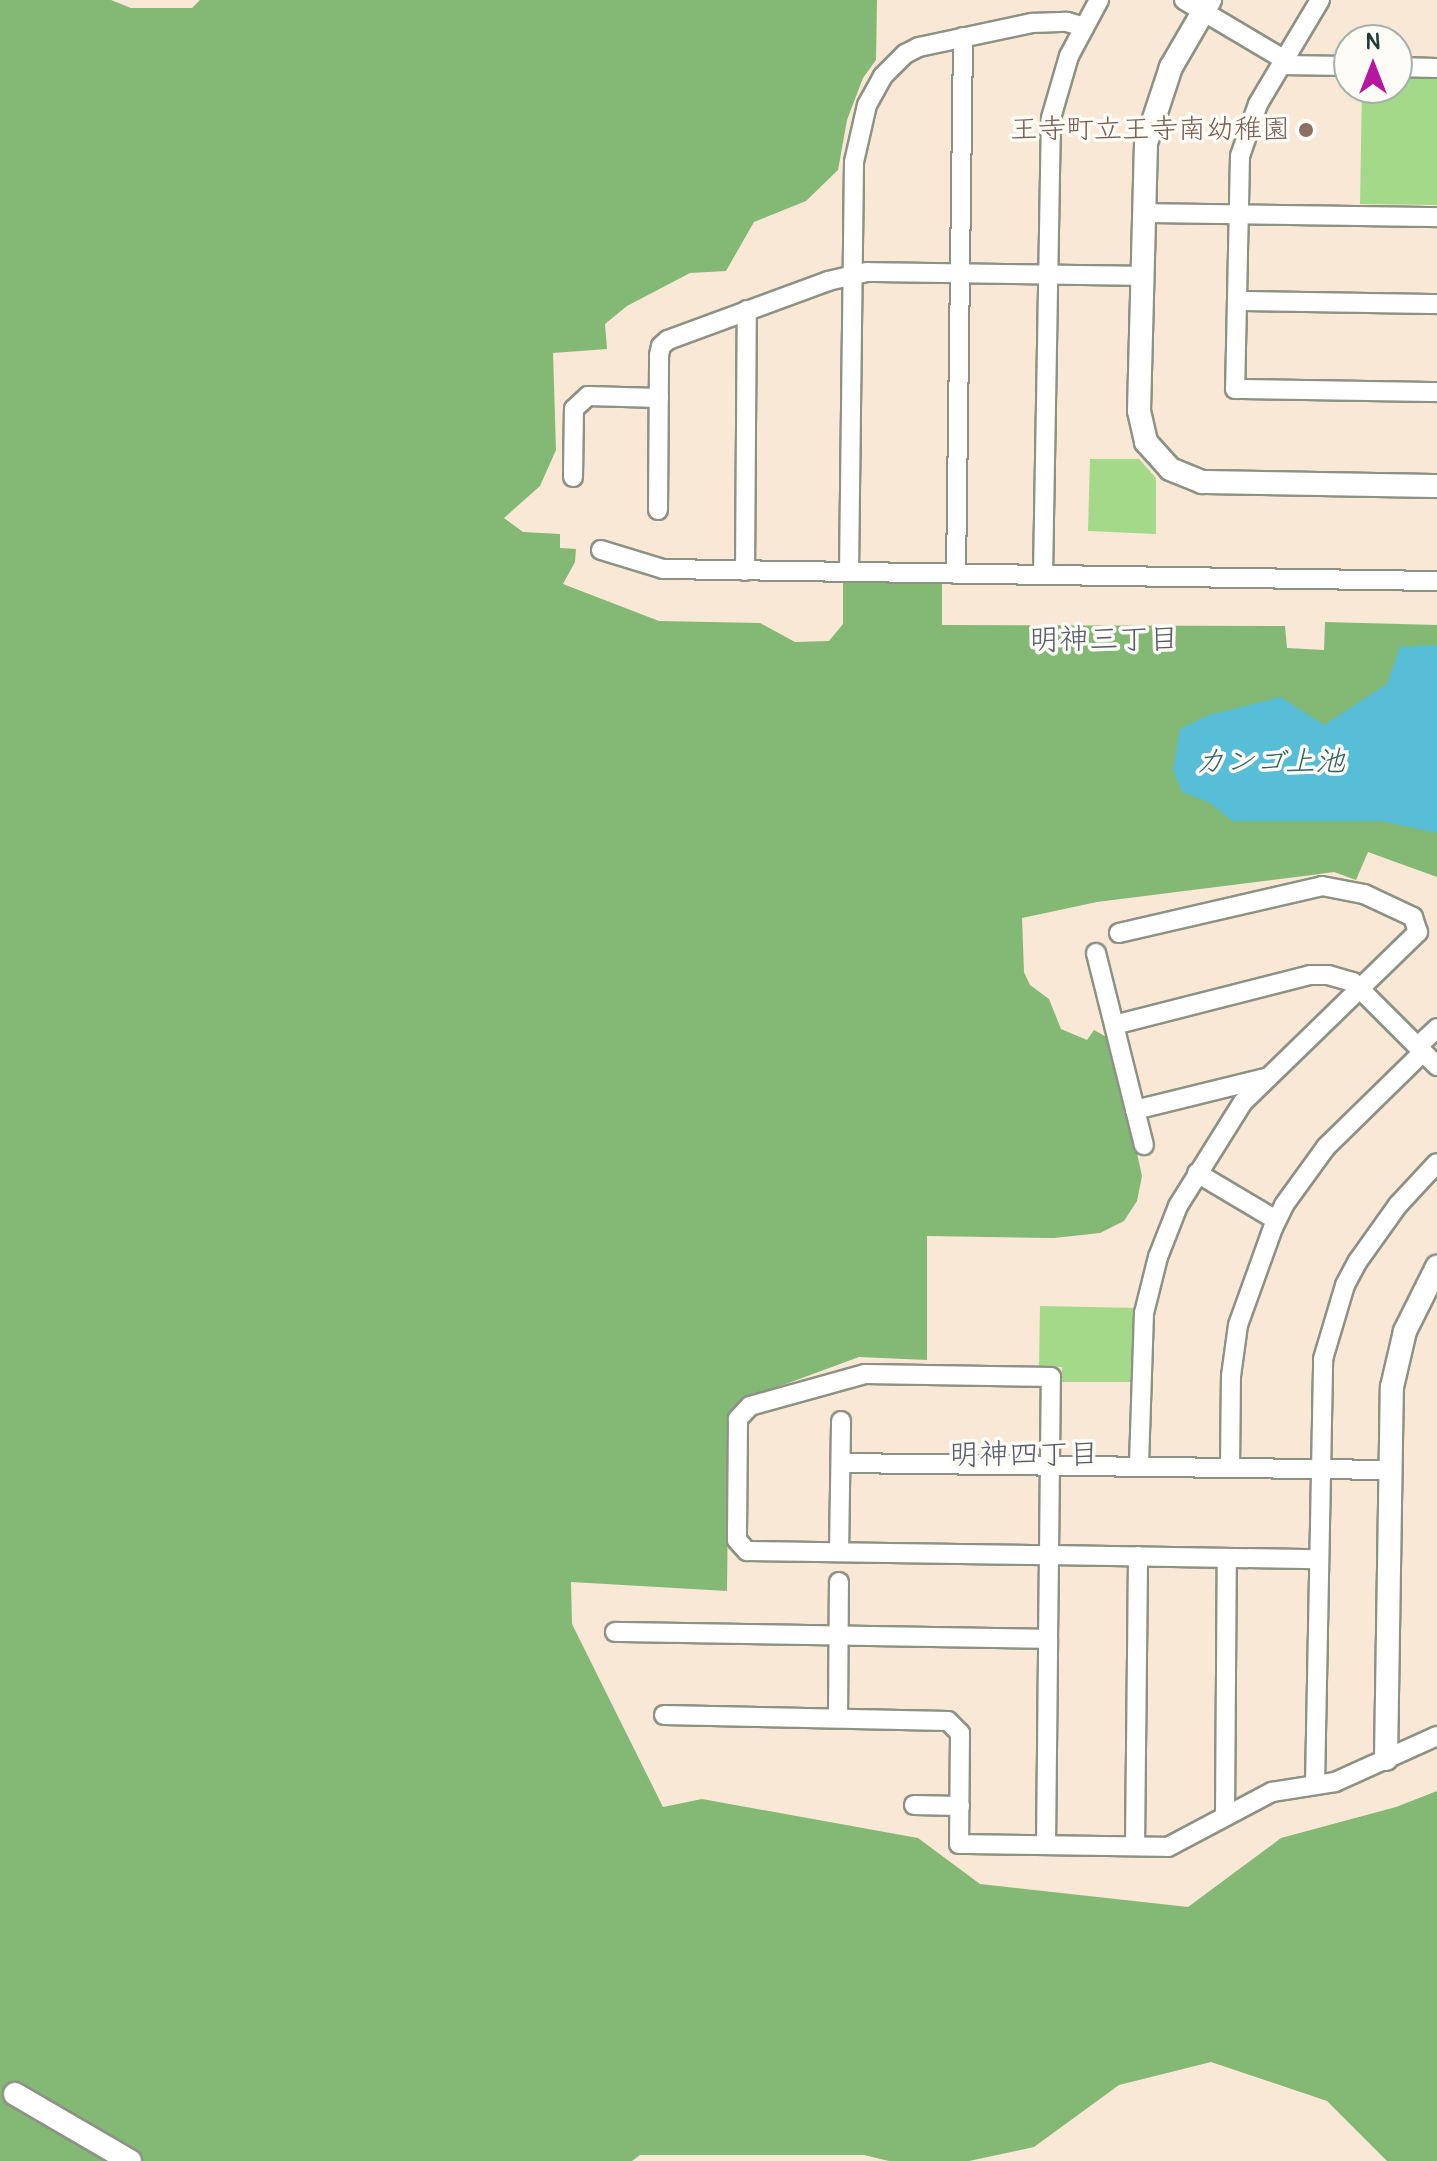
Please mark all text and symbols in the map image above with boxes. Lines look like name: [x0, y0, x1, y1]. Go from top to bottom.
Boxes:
north arrow: [1333, 24, 1413, 104]
text: N: [1366, 28, 1380, 56]
place label: 王寺町立王寺南幼稚園: [1010, 113, 1290, 147]
marker: 王寺町立王寺南幼稚園: [1297, 121, 1315, 139]
district label: 明神三丁目: [1029, 622, 1179, 658]
water label: カンゴ上池: [1195, 744, 1345, 780]
district label: 明神四丁目: [949, 1437, 1099, 1473]

